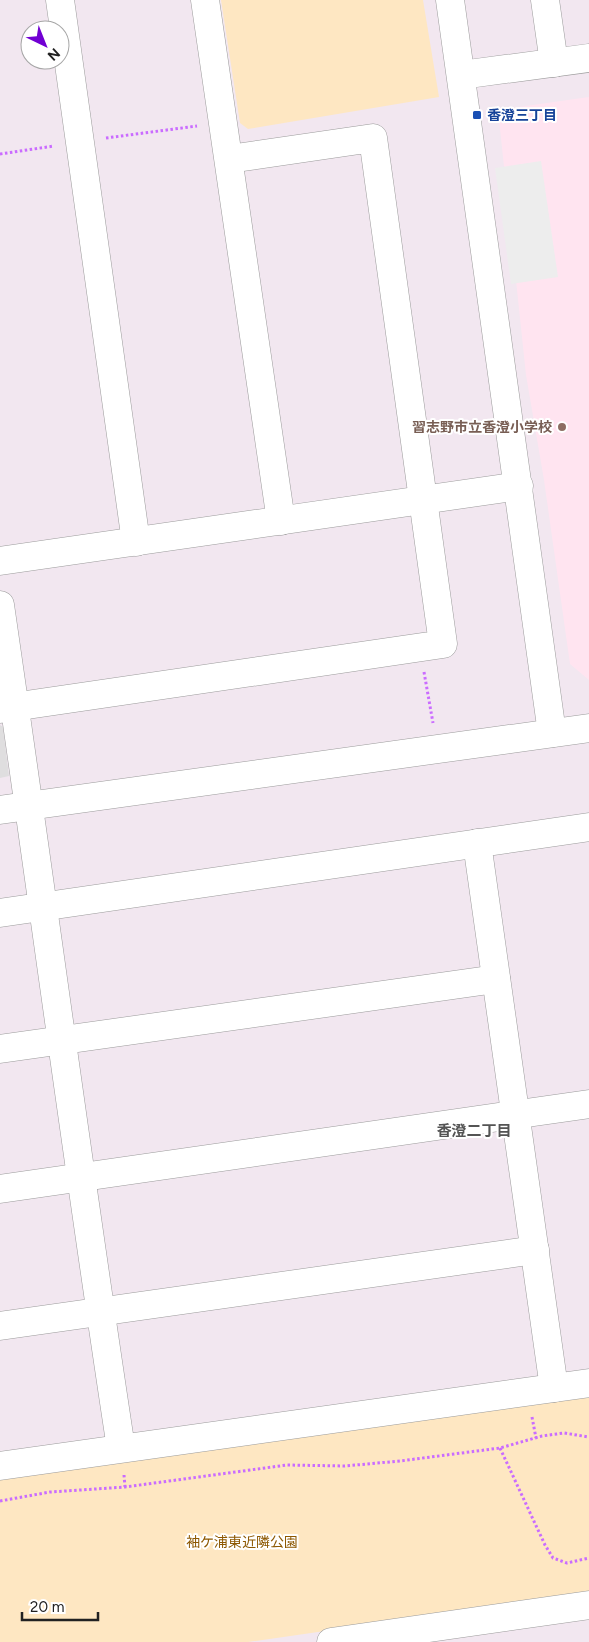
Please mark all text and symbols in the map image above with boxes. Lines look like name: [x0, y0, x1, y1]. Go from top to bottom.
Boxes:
north arrow: [20, 20, 70, 70]
text: N: [44, 44, 63, 64]
place label: 香澄三丁目: [487, 107, 557, 124]
marker: 香澄三丁目: [471, 109, 483, 121]
place label: 習志野市立香澄小学校: [412, 419, 552, 436]
marker: 習志野市立香澄小学校: [556, 421, 568, 433]
district label: 香澄二丁目: [436, 1122, 512, 1140]
park label: 袖ケ浦東近隣公園: [186, 1534, 298, 1551]
scale bar: [22, 1590, 99, 1622]
text: 20 m: [30, 1598, 64, 1616]

